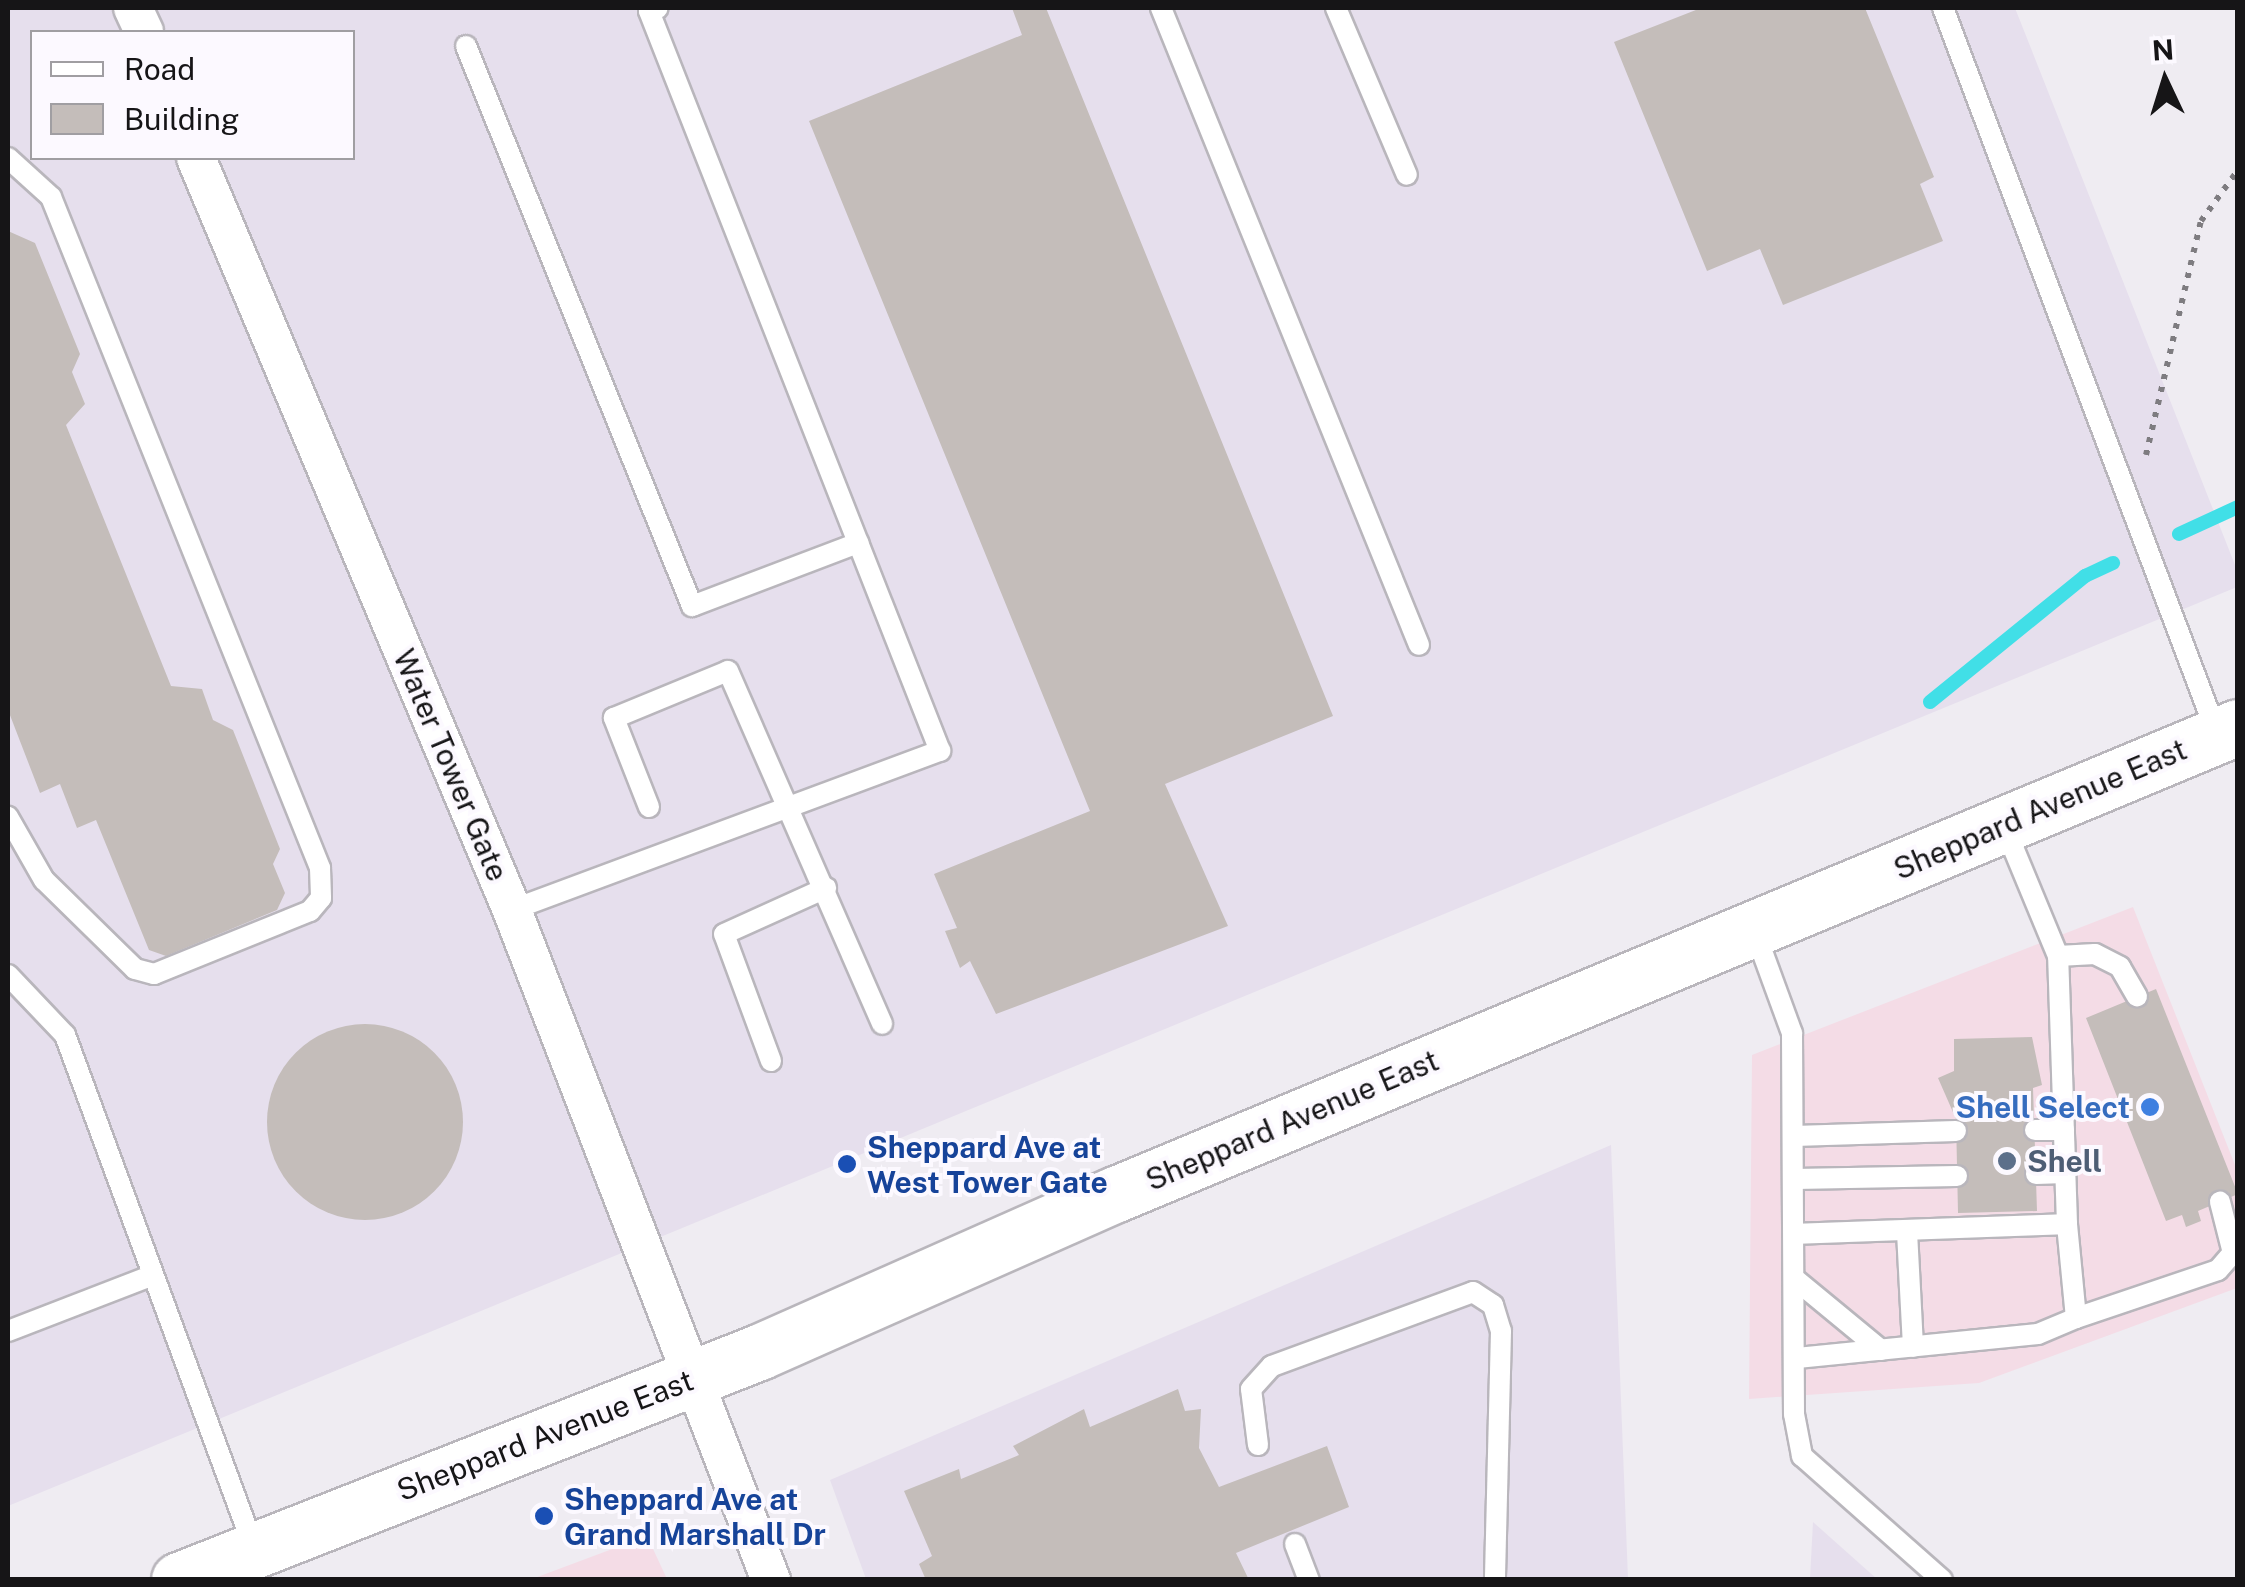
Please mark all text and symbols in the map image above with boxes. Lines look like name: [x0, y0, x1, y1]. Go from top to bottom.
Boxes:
legend: [30, 30, 355, 160]
north arrow: [2115, 30, 2215, 130]
text: N: [2151, 32, 2175, 67]
text: Road: [124, 51, 195, 87]
text: Building: [124, 101, 239, 137]
street label: Water Tower Gate: [386, 644, 516, 886]
street label: Sheppard Avenue East: [1888, 731, 2192, 887]
street label: Sheppard Avenue East: [1140, 1042, 1444, 1198]
place label: Shell Select: [1956, 1089, 2130, 1125]
marker: Shell Select: [2139, 1096, 2161, 1118]
place label: Sheppard Ave at West Tower Gate: [867, 1129, 1108, 1200]
place label: Shell: [2027, 1143, 2102, 1179]
marker: Shell: [1996, 1150, 2018, 1172]
marker: Sheppard Ave at West Tower Gate: [836, 1153, 858, 1175]
street label: Sheppard Avenue East: [392, 1362, 698, 1508]
place label: Sheppard Ave at Grand Marshall Dr: [564, 1481, 826, 1552]
marker: Sheppard Ave at Grand Marshall Dr: [533, 1505, 555, 1527]

